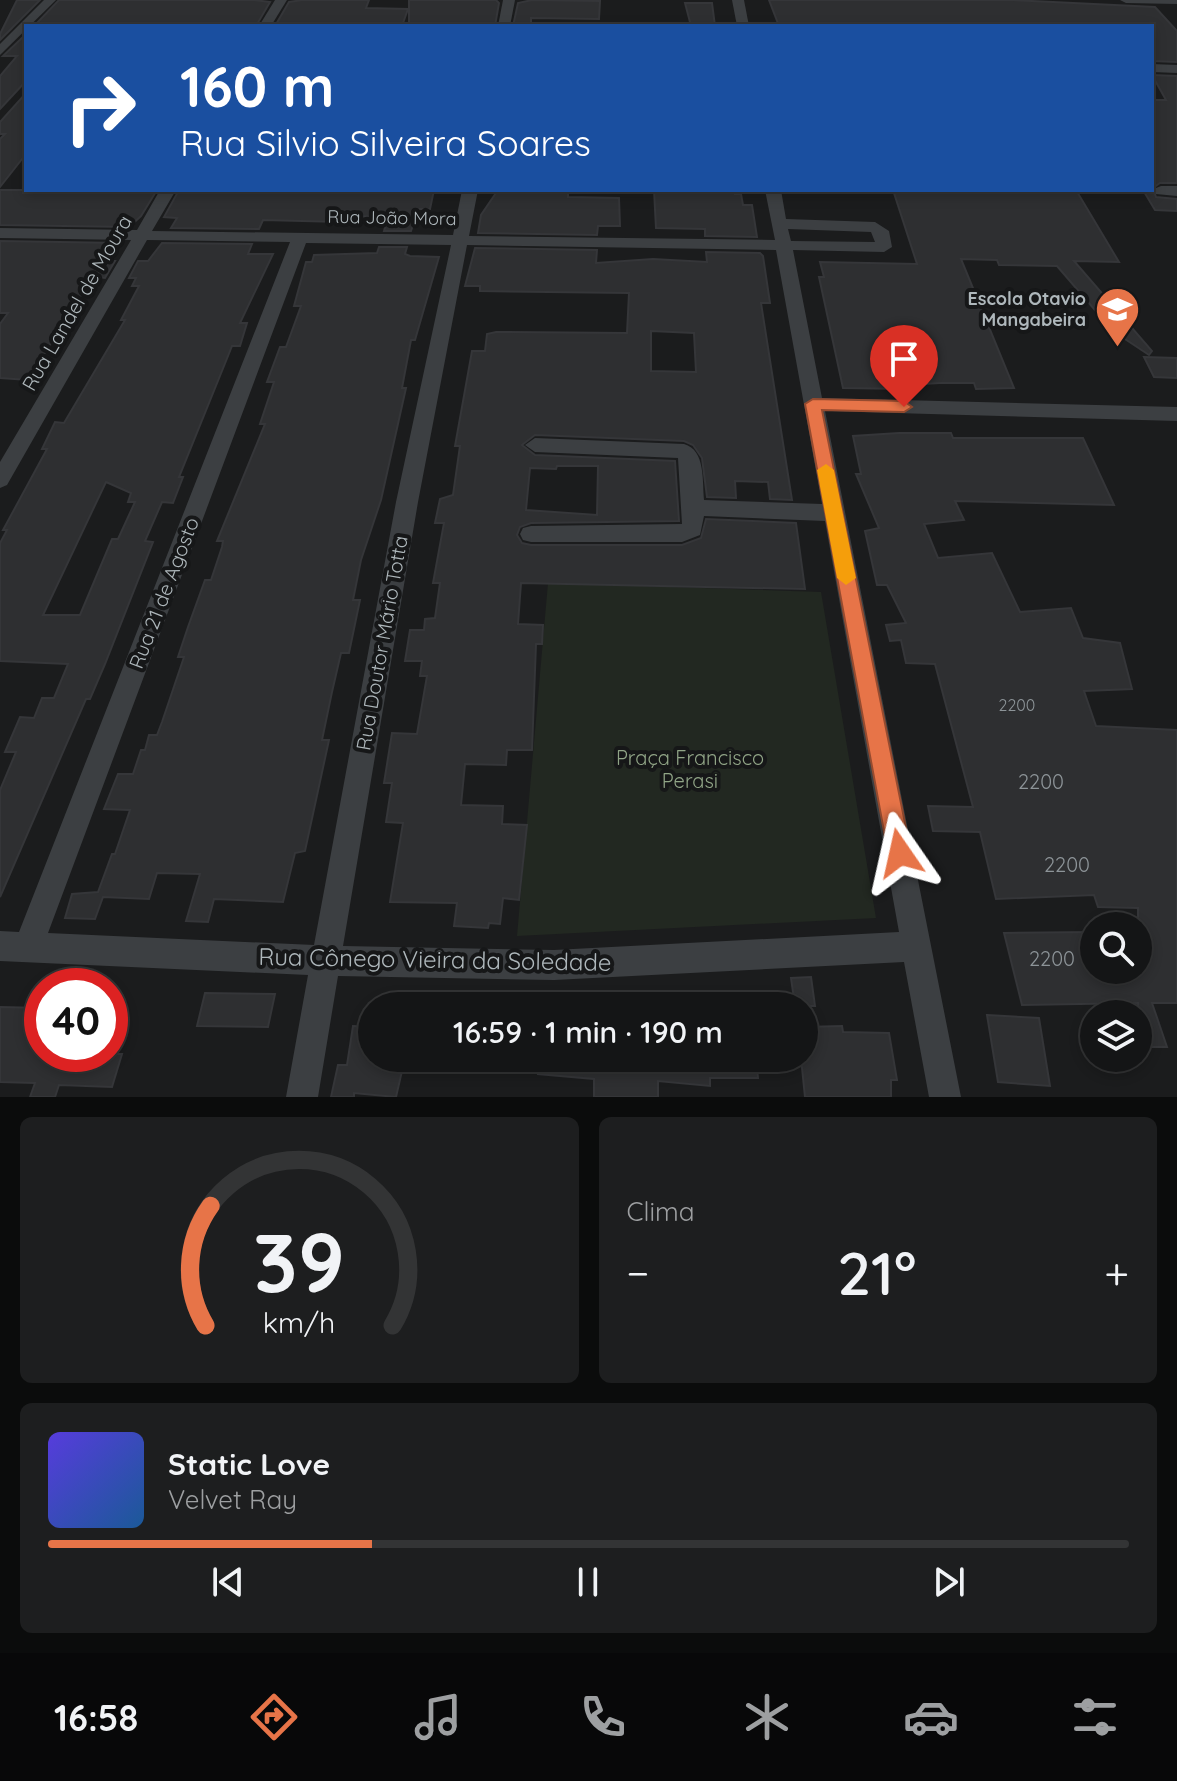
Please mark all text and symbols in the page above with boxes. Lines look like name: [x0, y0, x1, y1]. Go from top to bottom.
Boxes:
text: 160 m: [180, 51, 334, 121]
icon: right: [48, 56, 152, 160]
text: Rua Silvio Silveira Soares: [180, 120, 591, 165]
street label: Rua João Mora: [327, 205, 457, 230]
street label: Rua Landel de Moura: [16, 211, 137, 395]
school or university icon: Escola Otavio Mangabeira: [1093, 285, 1141, 348]
place label: Escola Otavio Mangabeira: [968, 287, 1086, 331]
pin: [870, 325, 938, 407]
icon: arrive: [882, 337, 926, 381]
street label: Rua 21 de Agosto: [123, 514, 204, 672]
street label: Rua Doutor Mário Totta: [350, 534, 413, 752]
house number: 2200: [999, 695, 1035, 715]
park label: Praça Francisco Perasi: [616, 745, 764, 793]
house number: 2200: [1018, 769, 1064, 794]
position arrow: [858, 811, 942, 895]
house number: 2200: [1044, 852, 1090, 877]
map controls: [1080, 912, 1152, 1072]
button: search: [1080, 912, 1152, 984]
street label: Rua Cônego Vieira da Soledade: [258, 941, 612, 977]
house number: 2200: [1029, 946, 1075, 971]
speed limit sign: 40: [24, 968, 128, 1072]
button: layers: [1080, 1000, 1152, 1072]
text: 16:59 · 1 min · 190 m: [453, 1013, 723, 1051]
text: Clima: [627, 1195, 695, 1228]
text: 39: [253, 1209, 345, 1313]
text: 21°: [837, 1235, 916, 1310]
text: −: [627, 1245, 649, 1300]
text: +: [1104, 1245, 1129, 1300]
text: km/h: [263, 1304, 336, 1340]
text: Static Love: [168, 1445, 330, 1483]
text: Velvet Ray: [168, 1483, 297, 1516]
icon: previous: [206, 1560, 250, 1604]
icon: pause: [566, 1560, 610, 1604]
icon: next: [927, 1560, 971, 1604]
icon: directions: [246, 1689, 302, 1745]
icon: music: [410, 1689, 466, 1745]
icon: phone: [575, 1689, 631, 1745]
icon: climate: [739, 1689, 795, 1745]
icon: car: [903, 1689, 959, 1745]
icon: filters: [1067, 1689, 1123, 1745]
text: 16:58: [54, 1695, 138, 1740]

